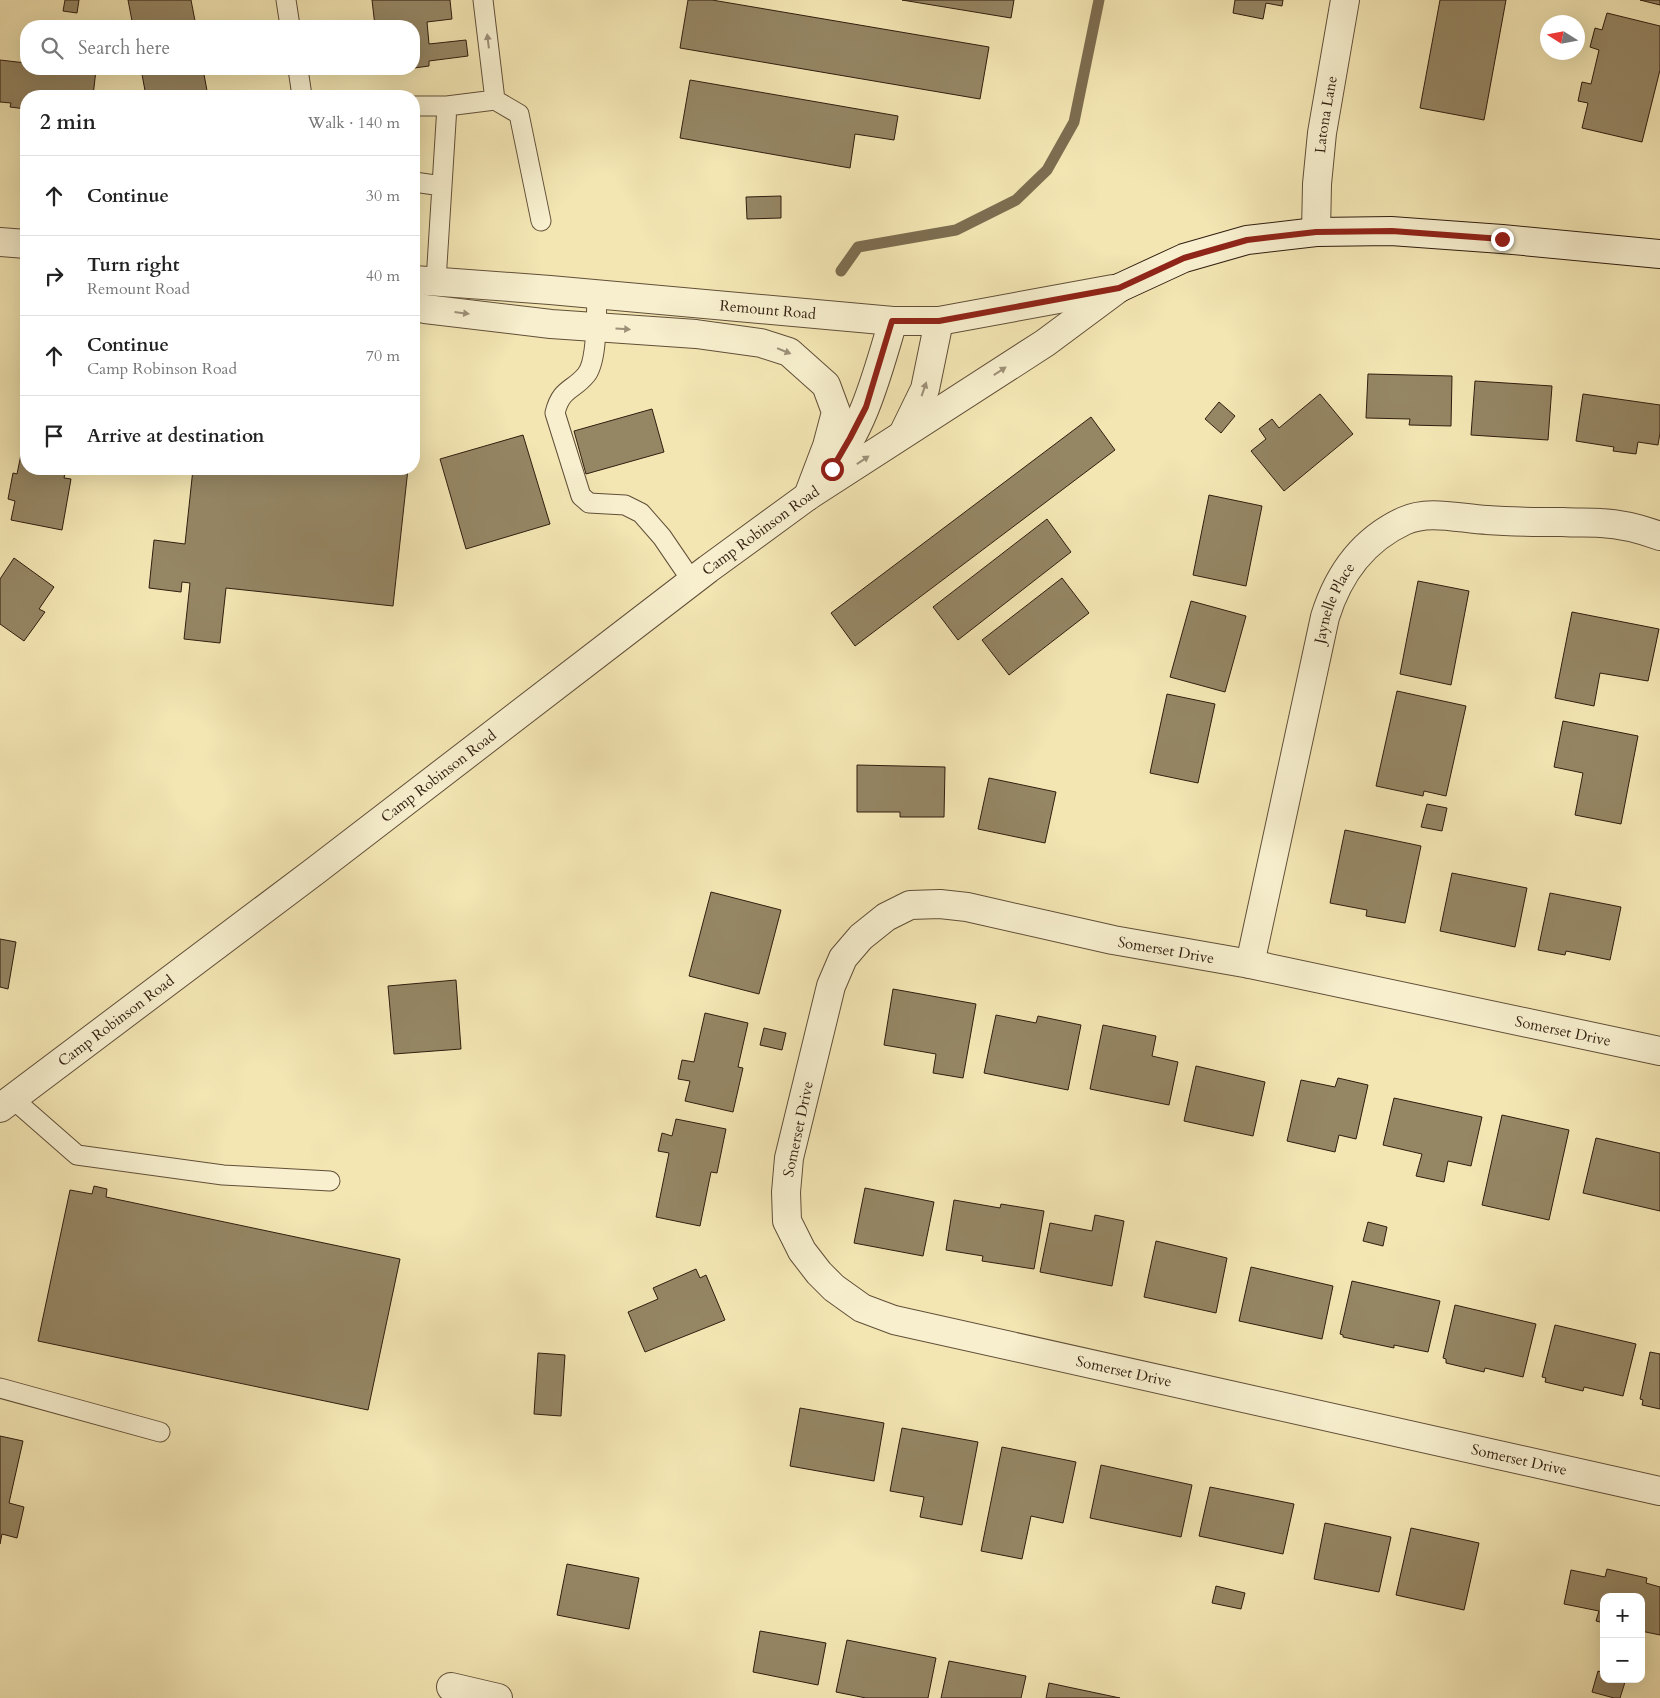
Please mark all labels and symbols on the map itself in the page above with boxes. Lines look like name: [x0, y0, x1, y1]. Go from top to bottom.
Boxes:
north arrow: [1540, 15, 1585, 60]
one-way arrow: [484, 33, 492, 49]
street label: Latona Lane: [1310, 74, 1342, 154]
route end: [1491, 228, 1514, 251]
street label: Remount Road: [719, 295, 817, 324]
one-way arrow: [454, 309, 470, 317]
one-way arrow: [616, 326, 632, 334]
one-way arrow: [777, 347, 792, 355]
one-way arrow: [993, 367, 1006, 376]
one-way arrow: [921, 382, 928, 397]
one-way arrow: [856, 455, 870, 465]
route start: [821, 458, 844, 481]
street label: Camp Robinson Road: [698, 481, 823, 580]
street label: Jaynelle Place: [1309, 558, 1359, 648]
street label: Camp Robinson Road: [377, 725, 500, 827]
street label: Somerset Drive: [1116, 932, 1216, 968]
street label: Camp Robinson Road: [54, 971, 178, 1071]
street label: Somerset Drive: [1513, 1011, 1613, 1051]
street label: Somerset Drive: [778, 1079, 818, 1179]
street label: Somerset Drive: [1074, 1351, 1174, 1392]
street label: Somerset Drive: [1469, 1439, 1569, 1480]

